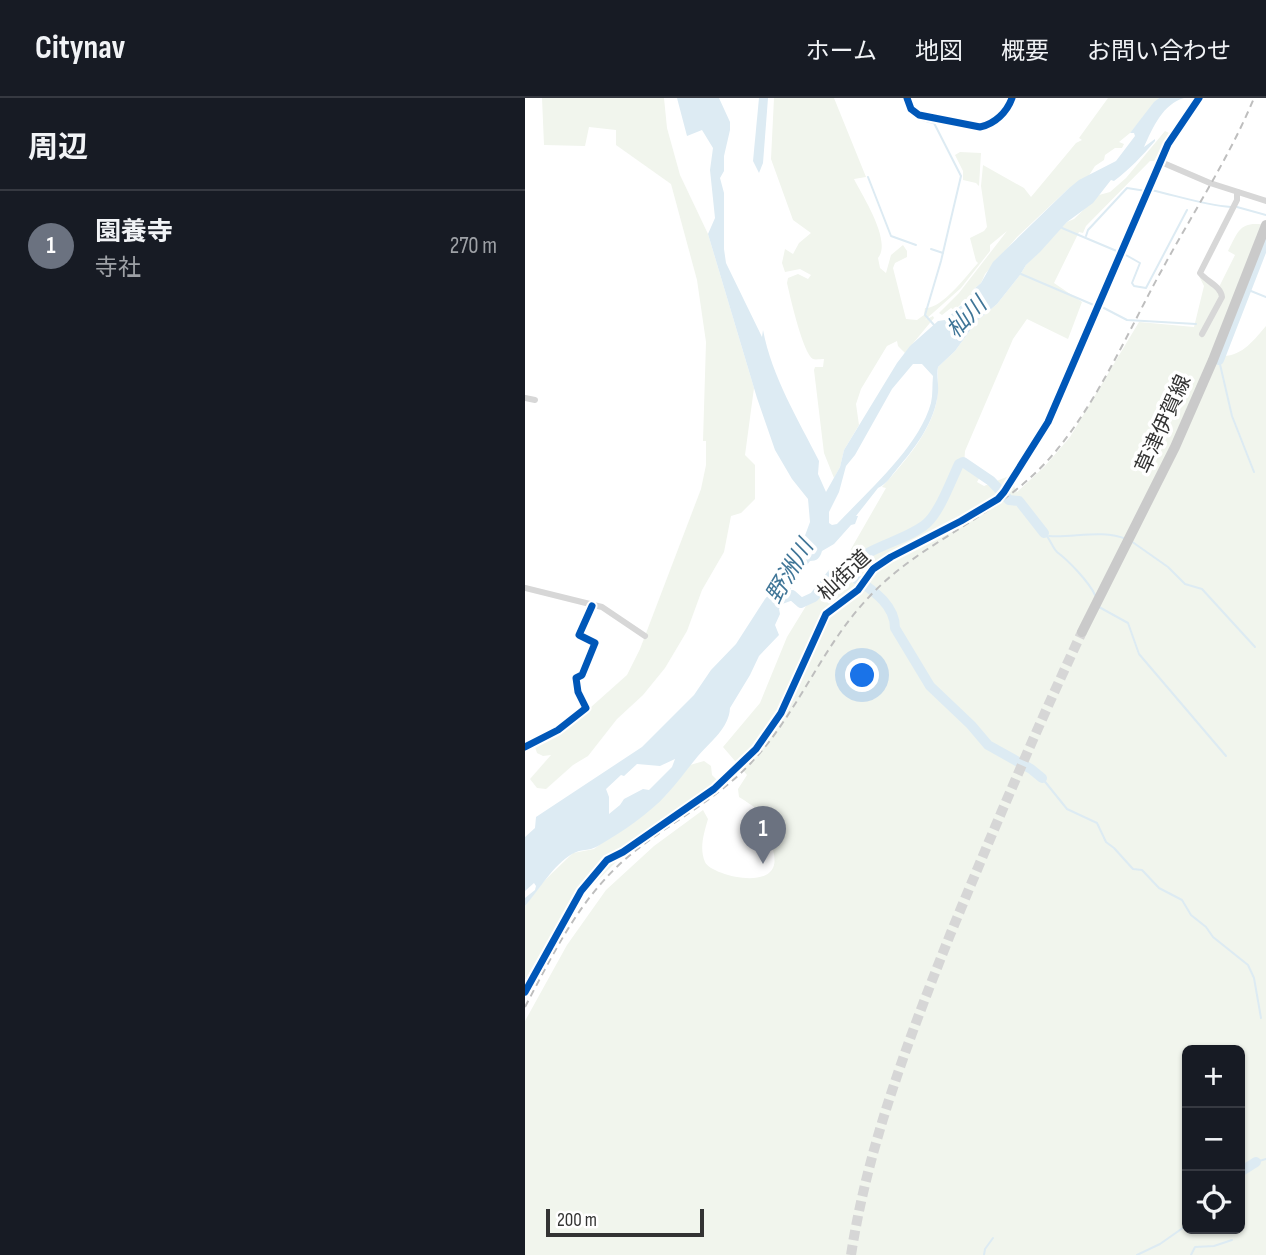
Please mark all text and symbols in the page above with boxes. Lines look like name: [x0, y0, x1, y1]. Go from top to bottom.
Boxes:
text: Citynav: [35, 28, 125, 68]
text: ホーム: [806, 37, 877, 66]
text: 地図: [915, 37, 963, 66]
text: 概要: [1001, 37, 1049, 66]
text: お問い合わせ: [1087, 37, 1231, 66]
text: 周辺: [28, 130, 88, 166]
text: 園養寺: [95, 217, 173, 248]
text: 1: [46, 232, 56, 260]
text: 270 m: [450, 232, 497, 260]
text: 寺社: [95, 254, 141, 282]
water label: 杣川: [941, 289, 995, 344]
street label: 草津伊賀線: [1131, 371, 1196, 477]
water label: 野洲川: [760, 532, 821, 608]
street label: 杣街道: [813, 545, 876, 606]
your location: [845, 658, 879, 692]
pin: 1: [740, 806, 786, 864]
map controls: [1182, 1045, 1245, 1234]
button: +: [1182, 1045, 1245, 1108]
button: −: [1182, 1108, 1245, 1171]
button: locate: [1182, 1171, 1245, 1234]
scale bar: [546, 1206, 703, 1238]
text: 200 m: [557, 1209, 597, 1232]

